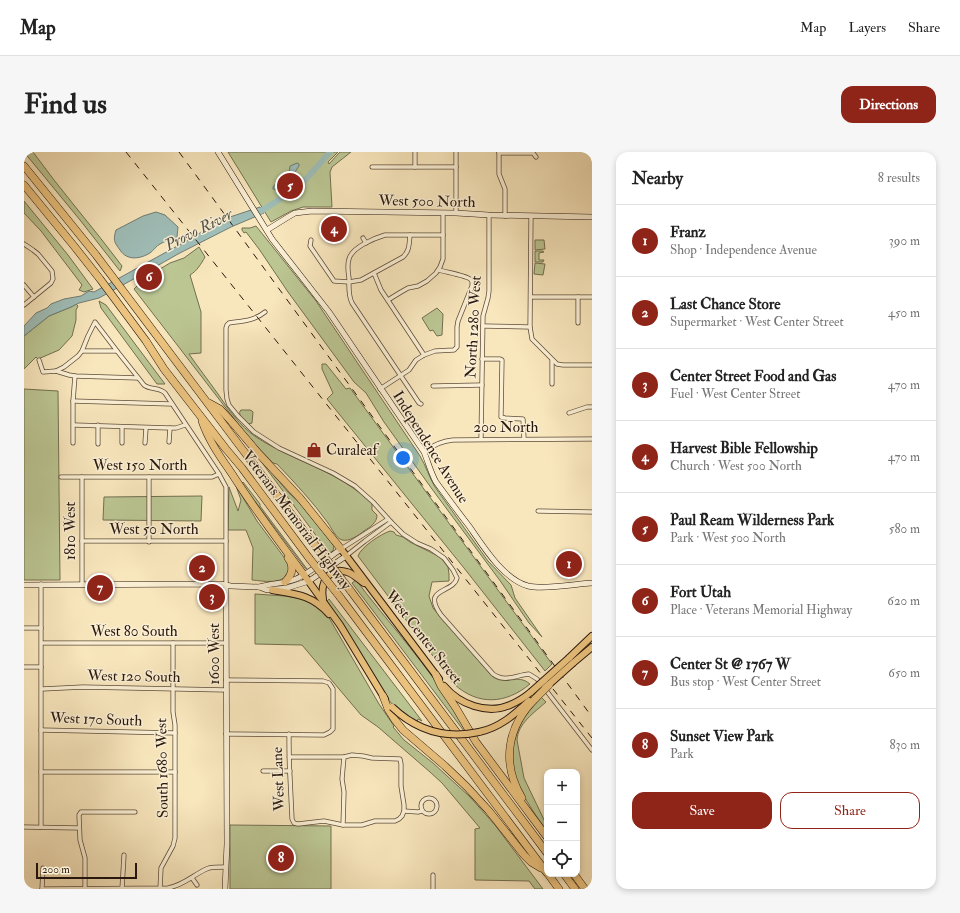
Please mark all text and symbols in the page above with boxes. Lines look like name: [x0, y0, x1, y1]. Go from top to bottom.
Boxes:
text: Map: [20, 16, 56, 40]
text: Map: [800, 19, 826, 36]
text: Layers: [848, 19, 886, 36]
text: Share: [908, 19, 940, 36]
button: Directions: [841, 86, 936, 123]
text: Find us: [24, 87, 107, 122]
text: Nearby: [632, 168, 683, 189]
text: 8 results: [878, 170, 920, 186]
pin: 5: [277, 171, 303, 201]
street label: West 500 North: [377, 191, 476, 212]
water label: Provo River: [160, 204, 237, 256]
pin: 4: [321, 214, 347, 244]
text: Franz: [670, 223, 706, 242]
text: 1: [643, 233, 647, 249]
text: 390 m: [889, 233, 920, 249]
text: Shop · Independence Avenue: [670, 242, 817, 258]
pin: 6: [136, 262, 162, 292]
street label: North 1280 West: [461, 275, 486, 379]
text: Last Chance Store: [670, 295, 781, 314]
text: 2: [642, 305, 648, 321]
text: 450 m: [888, 305, 920, 321]
text: Supermarket · West Center Street: [670, 314, 844, 330]
text: Center Street Food and Gas: [670, 367, 836, 386]
text: 3: [643, 377, 648, 393]
text: 470 m: [888, 377, 920, 393]
text: Fuel · West Center Street: [670, 386, 800, 402]
street label: Independence Avenue: [387, 387, 473, 508]
street label: 200 North: [474, 418, 539, 437]
text: Harvest Bible Fellowship: [670, 439, 818, 458]
shop icon: Curaleaf: [305, 441, 323, 459]
place label: Curaleaf: [326, 441, 380, 460]
street label: Veterans Memorial Highway: [238, 447, 356, 594]
your location: [393, 448, 413, 468]
text: 4: [641, 449, 649, 465]
text: 470 m: [888, 449, 920, 465]
street label: West 150 North: [92, 456, 187, 475]
text: Church · West 500 North: [670, 458, 802, 474]
street label: 1810 West: [61, 502, 80, 560]
text: Paul Ream Wilderness Park: [670, 511, 834, 530]
street label: West 50 North: [108, 520, 199, 539]
text: 5: [642, 521, 648, 537]
text: 580 m: [889, 521, 920, 537]
text: Park · West 500 North: [670, 530, 786, 546]
pin: 1: [556, 549, 582, 579]
pin: 2: [189, 553, 215, 583]
pin: 7: [87, 573, 113, 603]
pin: 3: [199, 582, 225, 612]
text: Fort Utah: [670, 583, 731, 602]
street label: West Center Street: [380, 586, 466, 688]
text: 6: [642, 593, 648, 609]
text: 620 m: [887, 593, 920, 609]
text: Place · Veterans Memorial Highway: [670, 602, 852, 618]
street label: West 80 South: [89, 622, 178, 641]
street label: 1600 West: [205, 623, 224, 685]
text: Center St @ 1767 W: [670, 655, 791, 674]
text: 7: [642, 665, 648, 681]
text: 650 m: [888, 665, 920, 681]
street label: West 120 South: [86, 666, 181, 687]
text: Bus stop · West Center Street: [670, 674, 821, 690]
street label: West 170 South: [48, 708, 143, 731]
street label: South 1680 West: [152, 718, 173, 818]
text: Sunset View Park: [670, 727, 774, 746]
text: 8: [642, 737, 648, 753]
text: 830 m: [889, 737, 920, 753]
street label: West Lane: [268, 746, 289, 812]
text: Park: [670, 746, 694, 762]
map controls: [544, 769, 580, 877]
button: +: [544, 769, 580, 805]
button: Save: [632, 792, 772, 829]
button: Share: [780, 792, 920, 829]
button: −: [544, 805, 580, 841]
button: locate: [544, 841, 580, 877]
pin: 8: [268, 843, 294, 873]
scale bar: [36, 861, 137, 880]
text: 200 m: [42, 863, 70, 876]

